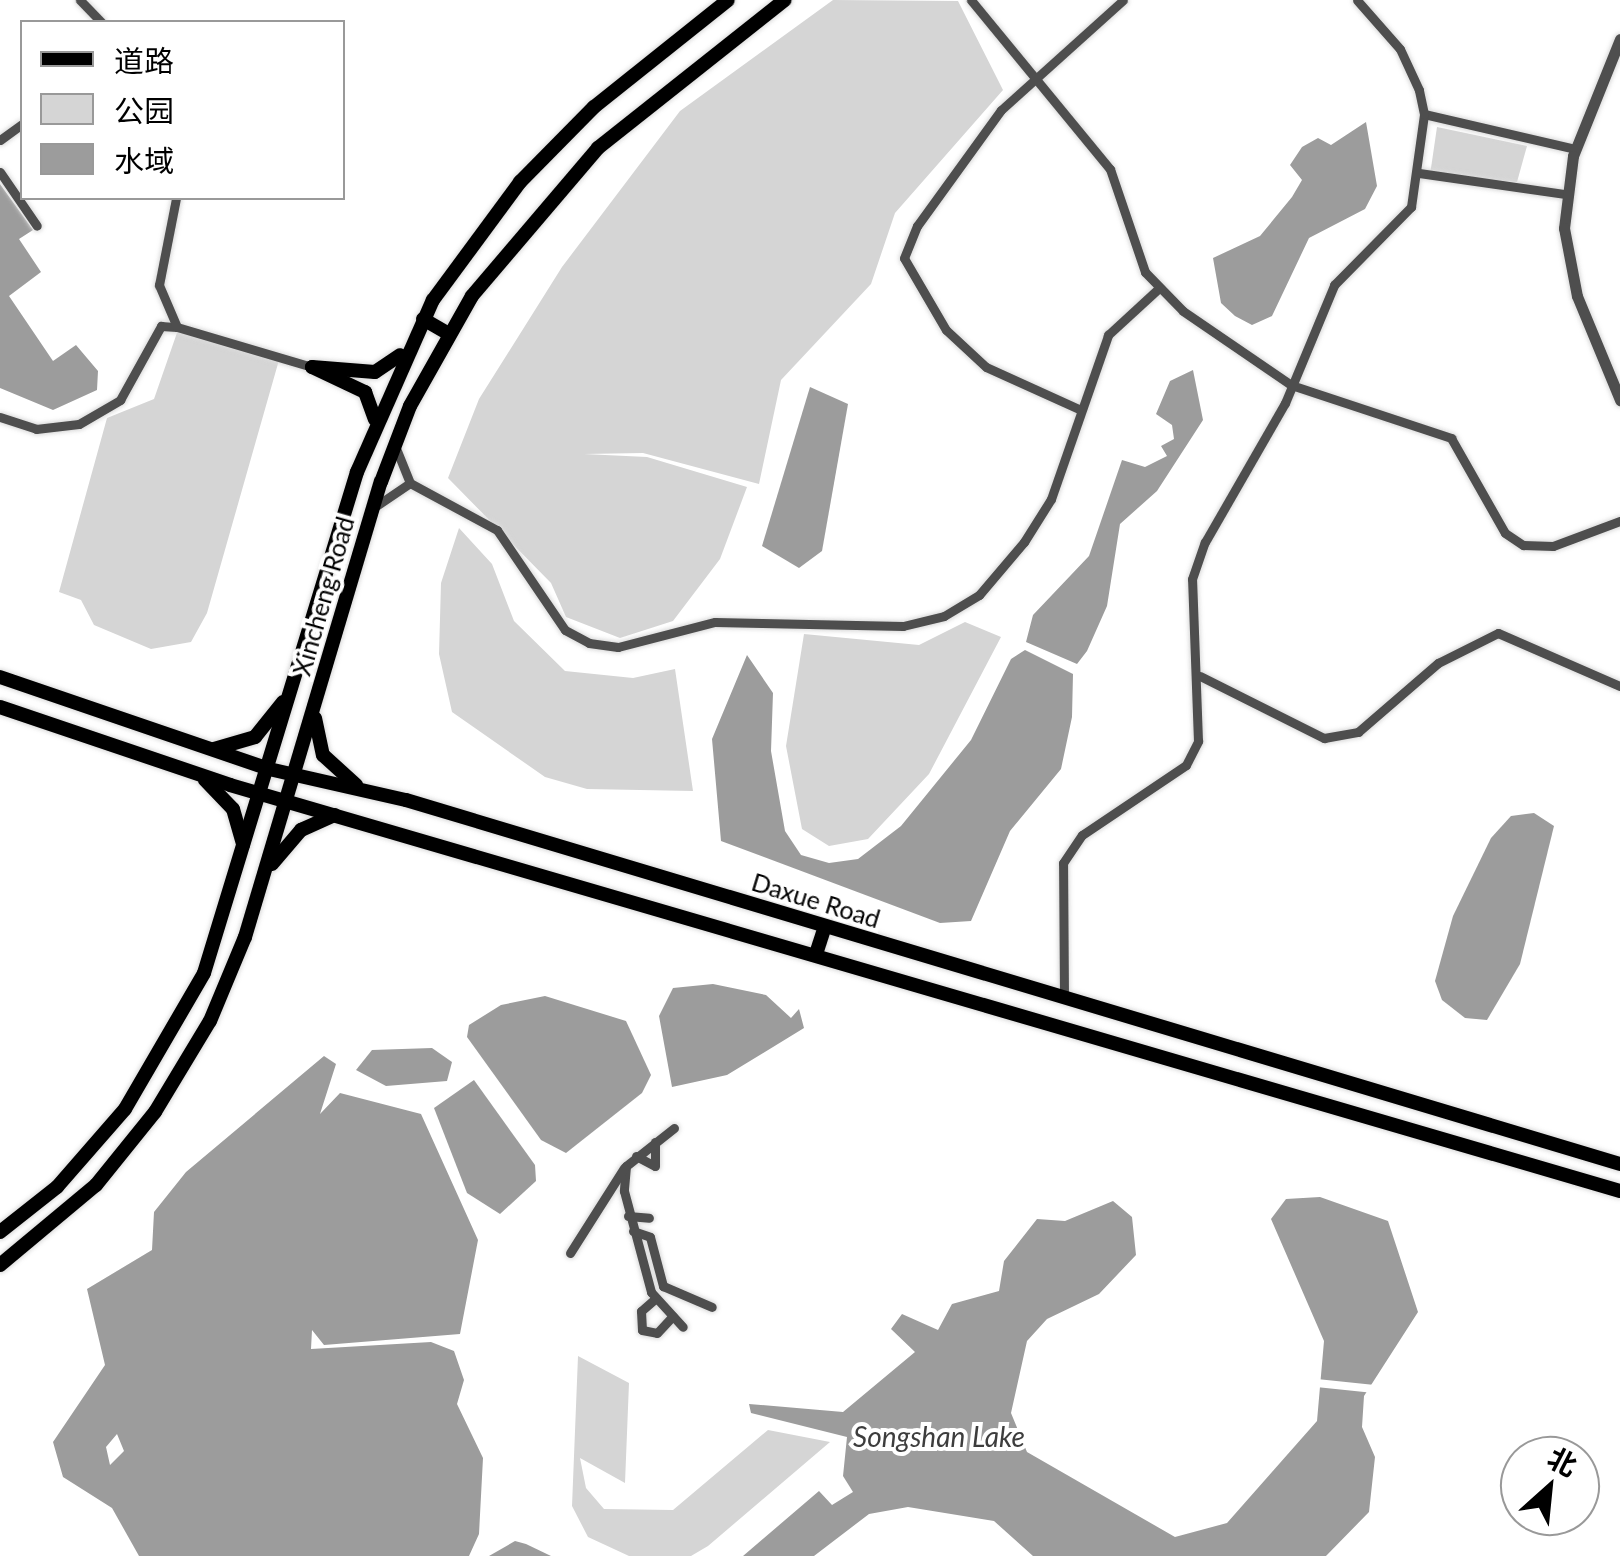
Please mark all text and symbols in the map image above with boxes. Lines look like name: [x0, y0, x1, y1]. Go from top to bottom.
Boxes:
legend: [20, 20, 345, 200]
text: 道路: [114, 42, 174, 78]
text: 公园: [114, 92, 174, 128]
text: 水域: [114, 142, 174, 178]
street label: Xincheng Road: [286, 513, 360, 679]
street label: Daxue Road: [748, 866, 884, 934]
water label: Songshan Lake: [853, 1419, 1025, 1453]
north arrow: [1500, 1436, 1600, 1536]
text: 北: [1543, 1440, 1583, 1483]

